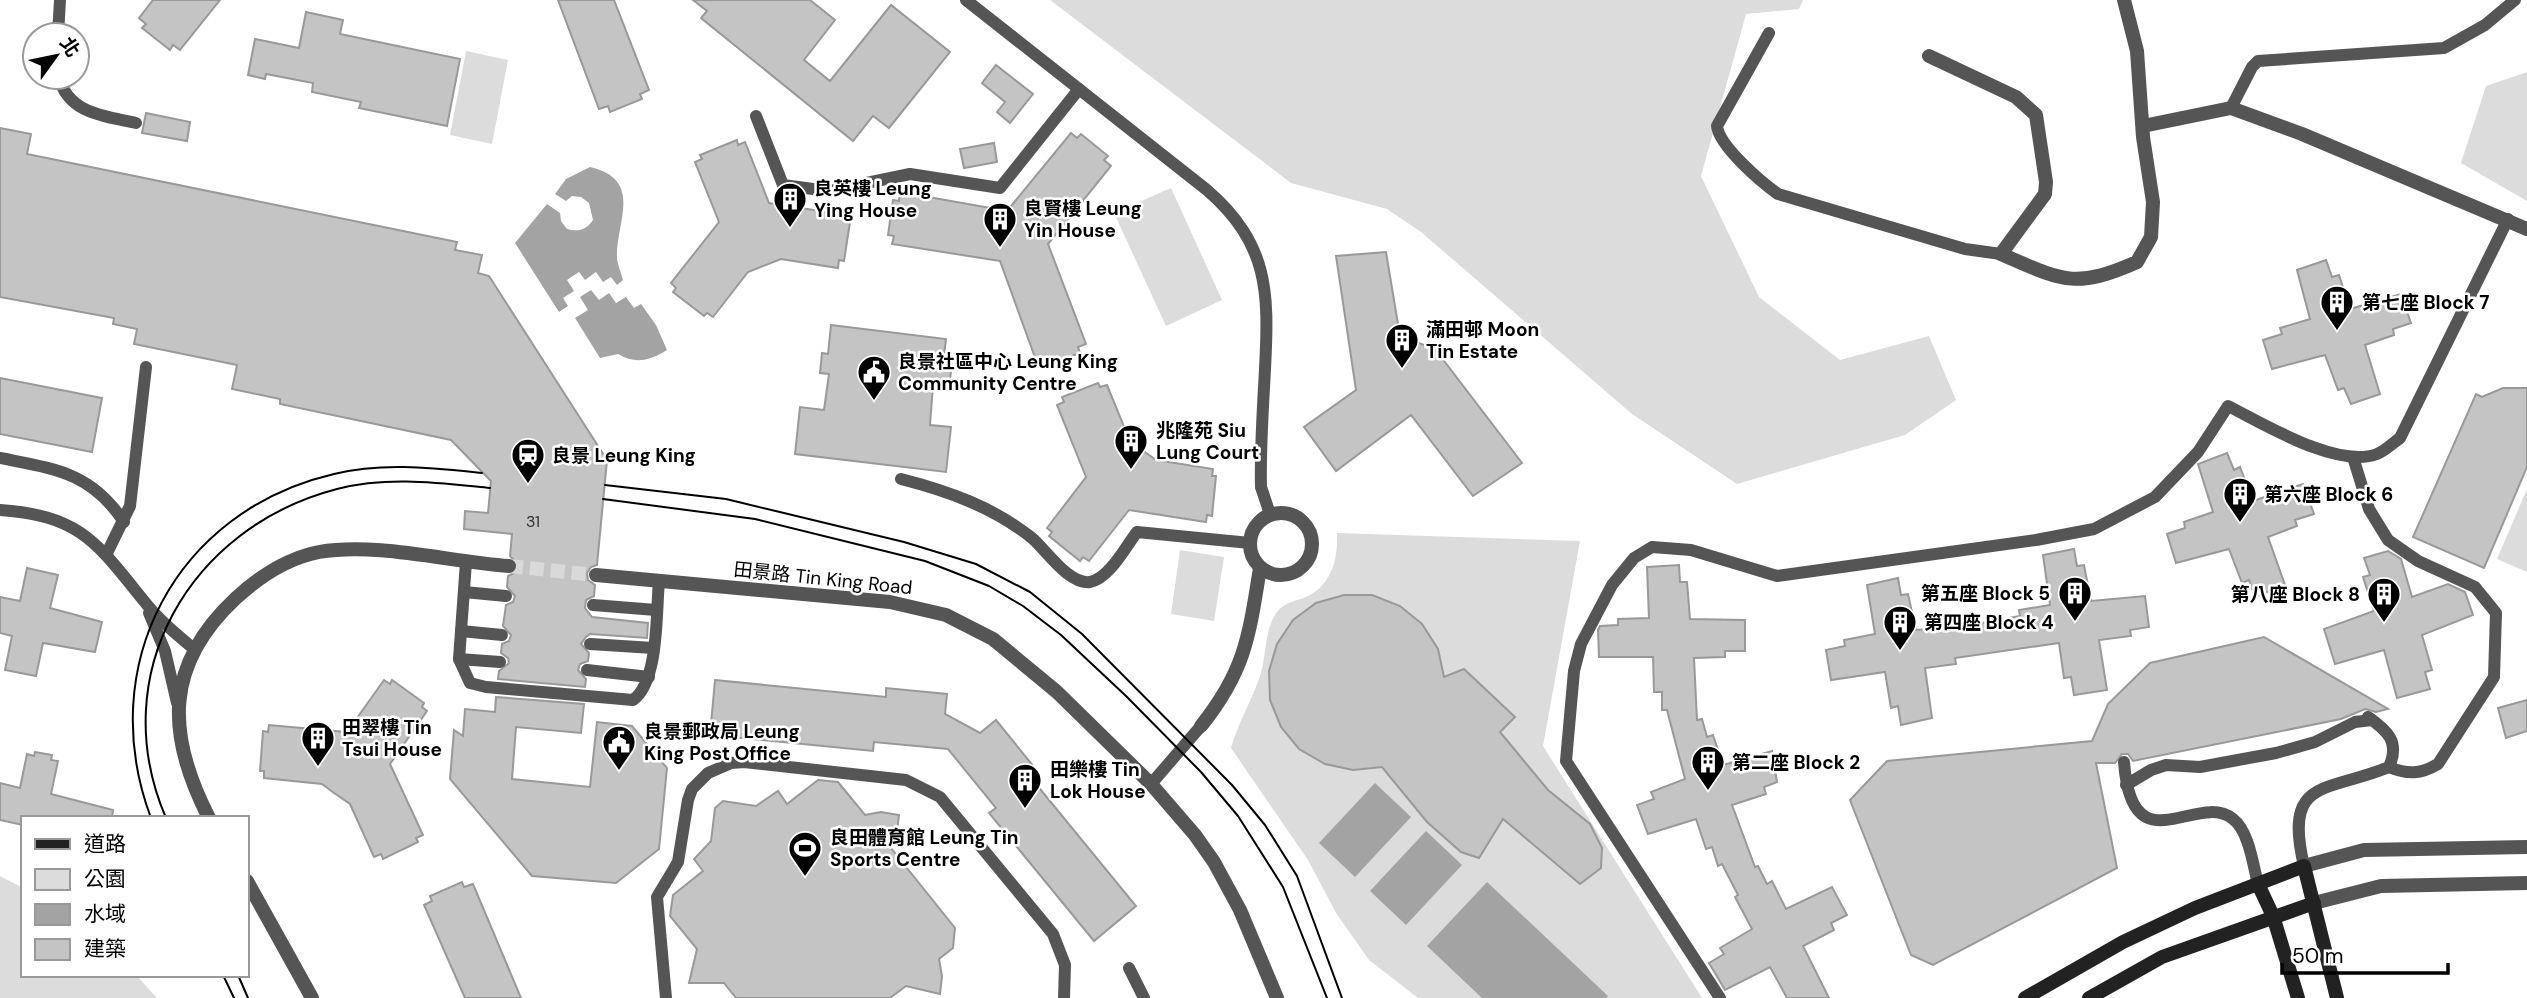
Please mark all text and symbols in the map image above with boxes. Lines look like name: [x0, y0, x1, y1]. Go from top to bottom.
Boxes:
north arrow: [21, 21, 91, 91]
text: 北: [54, 32, 85, 62]
place label: 良英樓 Leung Ying House: [814, 176, 932, 223]
building icon: 良英樓 Leung Ying House: [771, 180, 809, 229]
place label: 良賢樓 Leung Yin House: [1024, 196, 1142, 243]
building icon: 良賢樓 Leung Yin House: [981, 200, 1019, 249]
building icon: 第七座 Block 7: [2318, 283, 2356, 332]
place label: 第七座 Block 7: [2362, 290, 2489, 315]
place label: 滿田邨 Moon Tin Estate: [1426, 317, 1539, 364]
building icon: 滿田邨 Moon Tin Estate: [1383, 321, 1421, 370]
place label: 良景社區中心 Leung King Community Centre: [898, 349, 1118, 396]
public building icon: 良景社區中心 Leung King Community Centre: [855, 353, 893, 402]
place label: 兆隆苑 Siu Lung Court: [1156, 418, 1259, 465]
building icon: 兆隆苑 Siu Lung Court: [1112, 422, 1150, 471]
station icon: 良景 Leung King: [509, 436, 547, 485]
place label: 良景 Leung King: [552, 443, 696, 468]
building icon: 第六座 Block 6: [2221, 475, 2259, 524]
place label: 第六座 Block 6: [2264, 482, 2393, 507]
house number: 31: [526, 511, 540, 532]
street label: 田景路 Tin King Road: [732, 557, 914, 600]
building icon: 第五座 Block 5: [2056, 574, 2094, 623]
building icon: 第八座 Block 8: [2365, 575, 2403, 624]
place label: 第五座 Block 5: [1921, 581, 2050, 606]
place label: 第八座 Block 8: [2231, 582, 2360, 607]
building icon: 第四座 Block 4: [1881, 603, 1919, 652]
place label: 第四座 Block 4: [1924, 610, 2054, 635]
place label: 田翠樓 Tin Tsui House: [342, 715, 442, 762]
building icon: 田翠樓 Tin Tsui House: [299, 719, 337, 768]
place label: 良景郵政局 Leung King Post Office: [644, 719, 800, 766]
public building icon: 良景郵政局 Leung King Post Office: [600, 723, 638, 772]
building icon: 第二座 Block 2: [1689, 743, 1727, 792]
place label: 第二座 Block 2: [1732, 750, 1860, 775]
place label: 田樂樓 Tin Lok House: [1050, 757, 1146, 804]
building icon: 田樂樓 Tin Lok House: [1006, 761, 1044, 810]
legend: [21, 816, 248, 977]
place label: 良田體育館 Leung Tin Sports Centre: [830, 825, 1019, 872]
sports icon: 良田體育館 Leung Tin Sports Centre: [786, 829, 824, 878]
text: 道路: [84, 830, 126, 858]
text: 公園: [84, 865, 126, 893]
text: 水域: [84, 900, 126, 928]
scale bar: [2282, 932, 2448, 976]
text: 建築: [84, 935, 126, 963]
text: 50 m: [2292, 942, 2343, 970]

